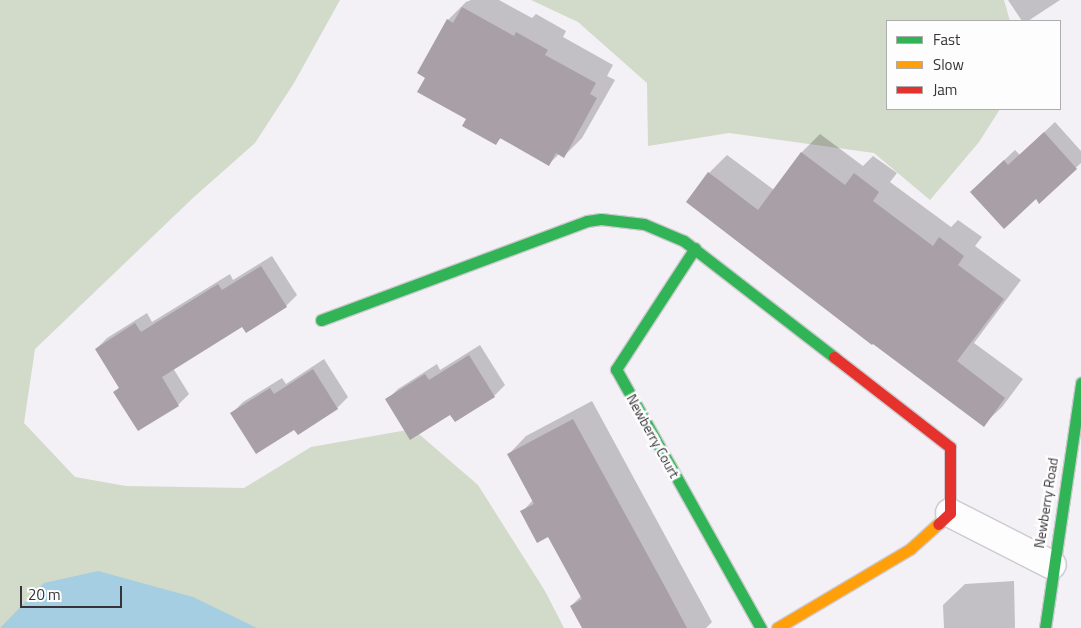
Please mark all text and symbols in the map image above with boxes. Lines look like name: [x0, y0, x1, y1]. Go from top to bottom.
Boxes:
legend: [886, 20, 1061, 110]
text: Fast: [933, 28, 960, 51]
text: Slow: [933, 53, 964, 76]
text: Jam: [933, 78, 957, 101]
street label: Newberry Court: [623, 391, 683, 481]
street label: Newberry Road: [1031, 457, 1061, 549]
scale bar: [22, 576, 125, 608]
text: 20 m: [28, 583, 61, 606]

